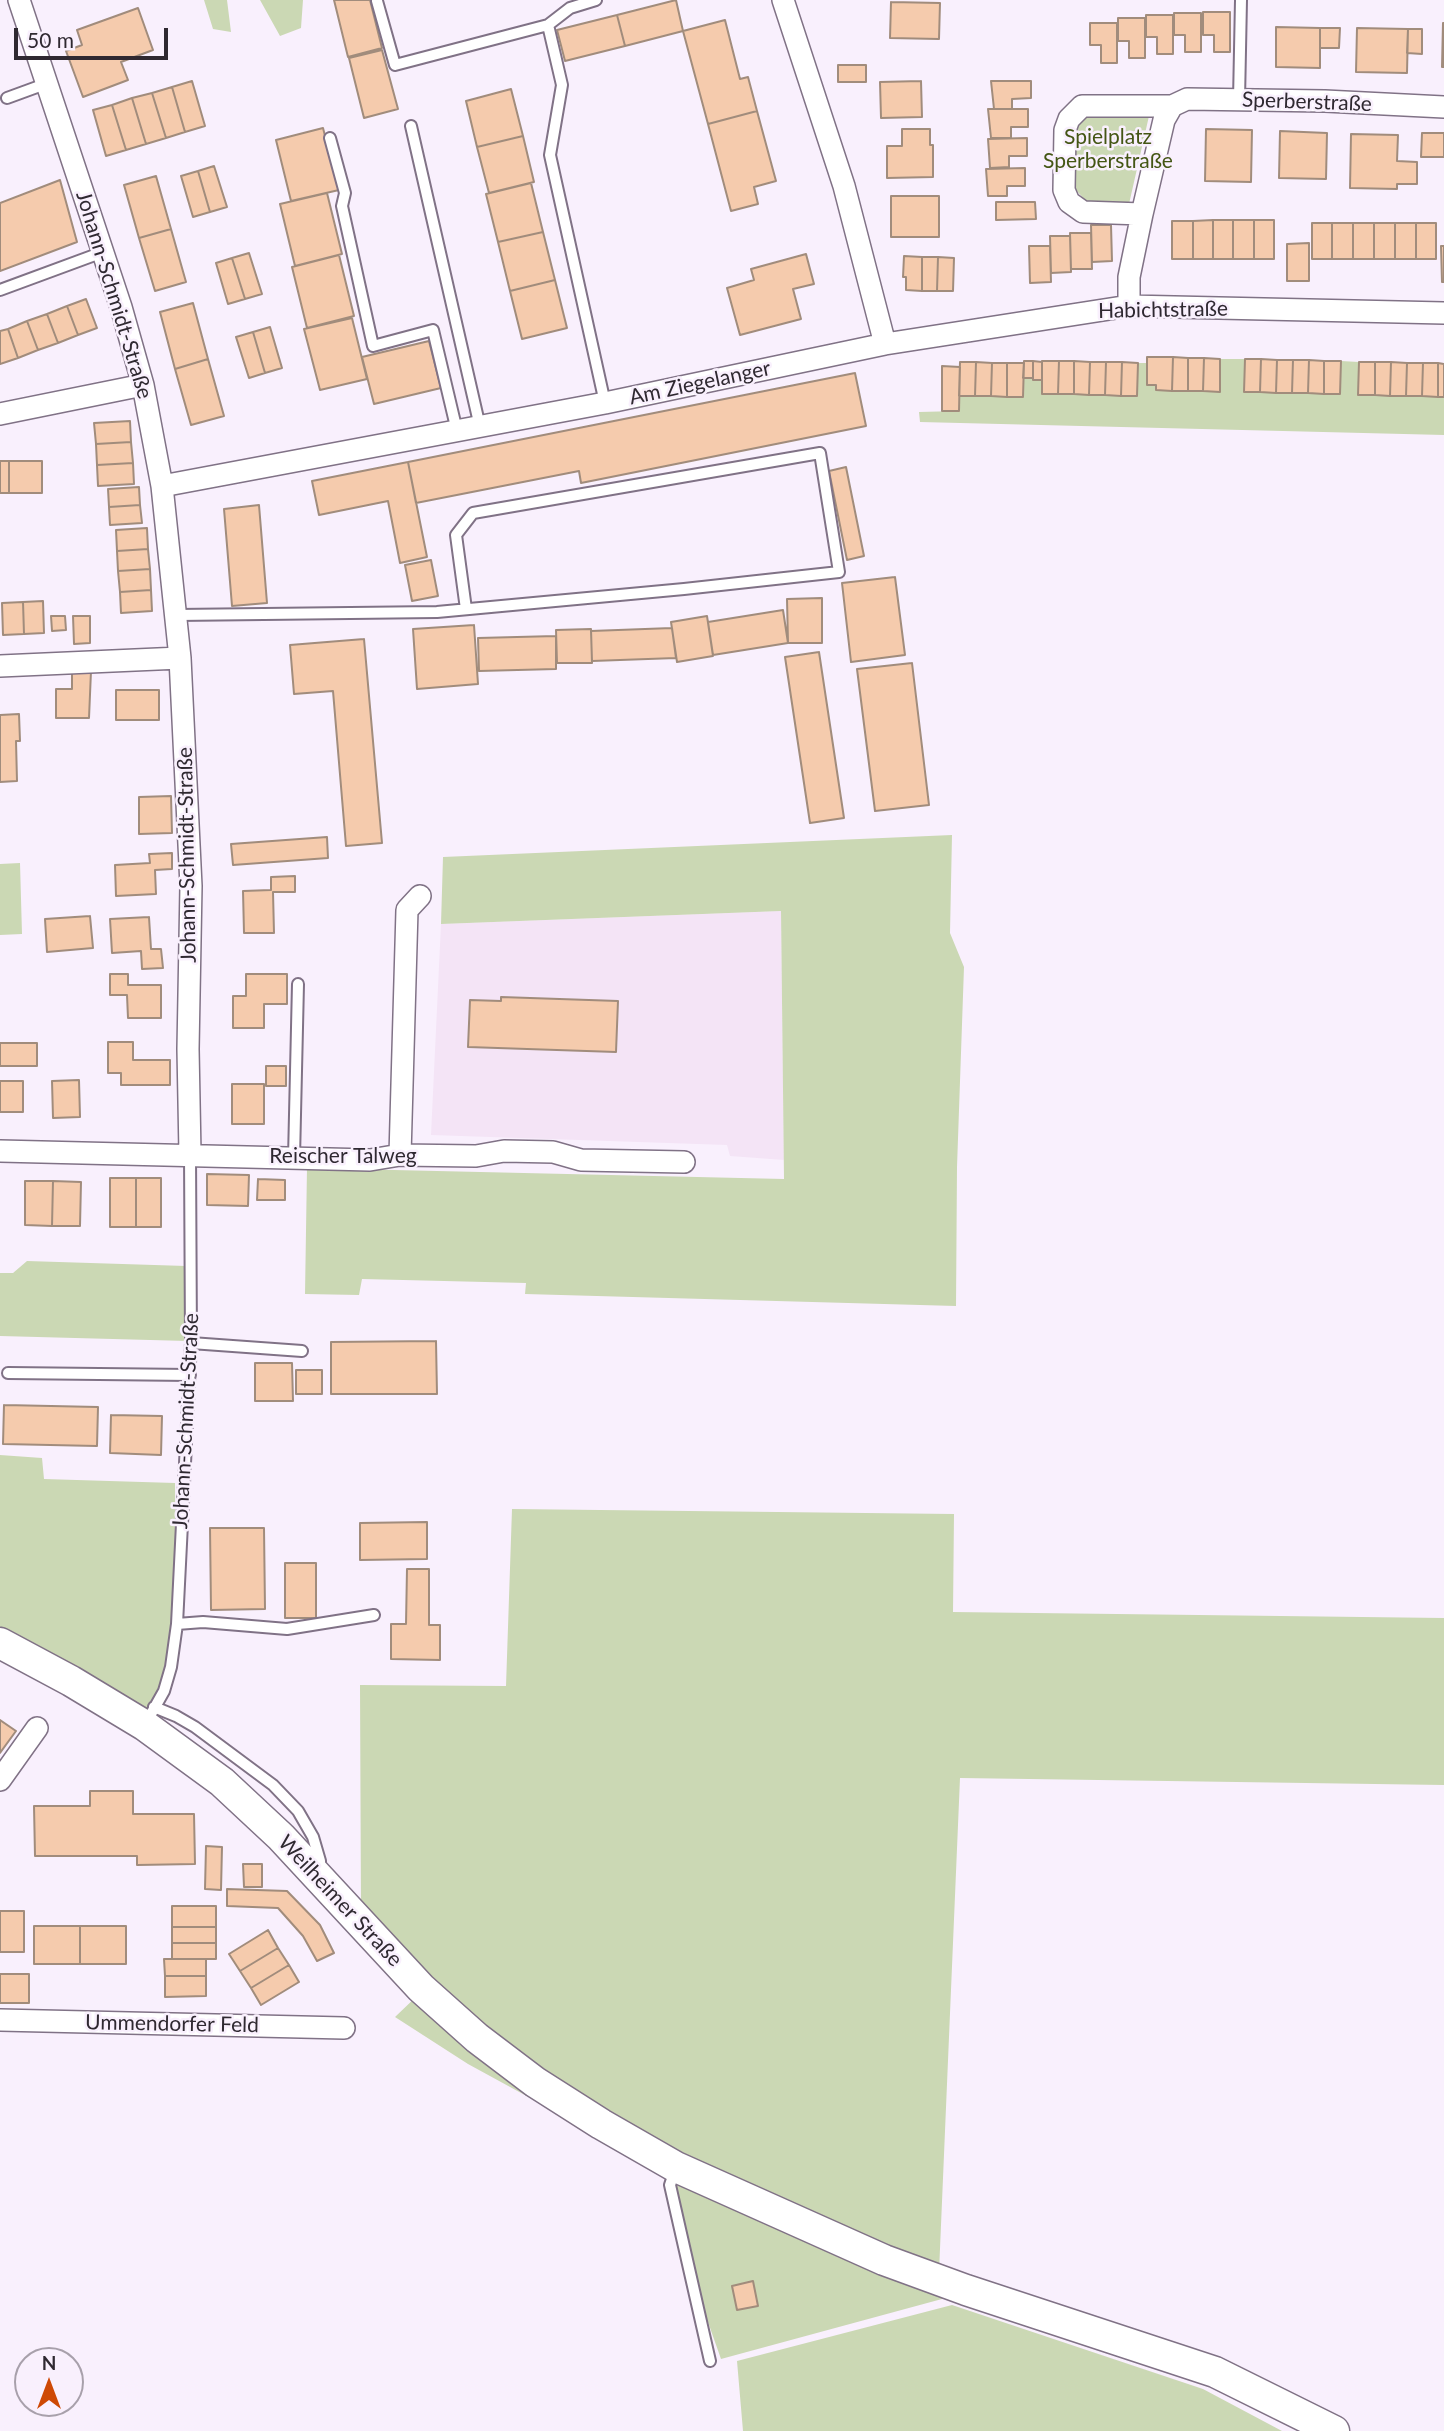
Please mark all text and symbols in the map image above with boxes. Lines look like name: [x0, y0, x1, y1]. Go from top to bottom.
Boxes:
scale bar: [18, 14, 172, 58]
text: 50 m: [27, 27, 74, 52]
street label: Sperberstraße: [1242, 87, 1372, 117]
park label: Spielplatz Sperberstraße: [1043, 124, 1173, 174]
street label: Johann-Schmidt-Straße: [70, 188, 158, 402]
street label: Habichtstraße: [1098, 296, 1228, 324]
street label: Am Ziegelanger: [627, 356, 773, 410]
street label: Johann-Schmidt-Straße: [173, 747, 201, 963]
street label: Reischer Talweg: [269, 1143, 417, 1169]
street label: Johann-Schmidt-Straße: [168, 1313, 204, 1529]
street label: Weilheimer Straße: [273, 1830, 407, 1972]
street label: Ummendorfer Feld: [85, 2010, 259, 2038]
north arrow: [14, 2347, 84, 2417]
text: N: [42, 2351, 56, 2374]

